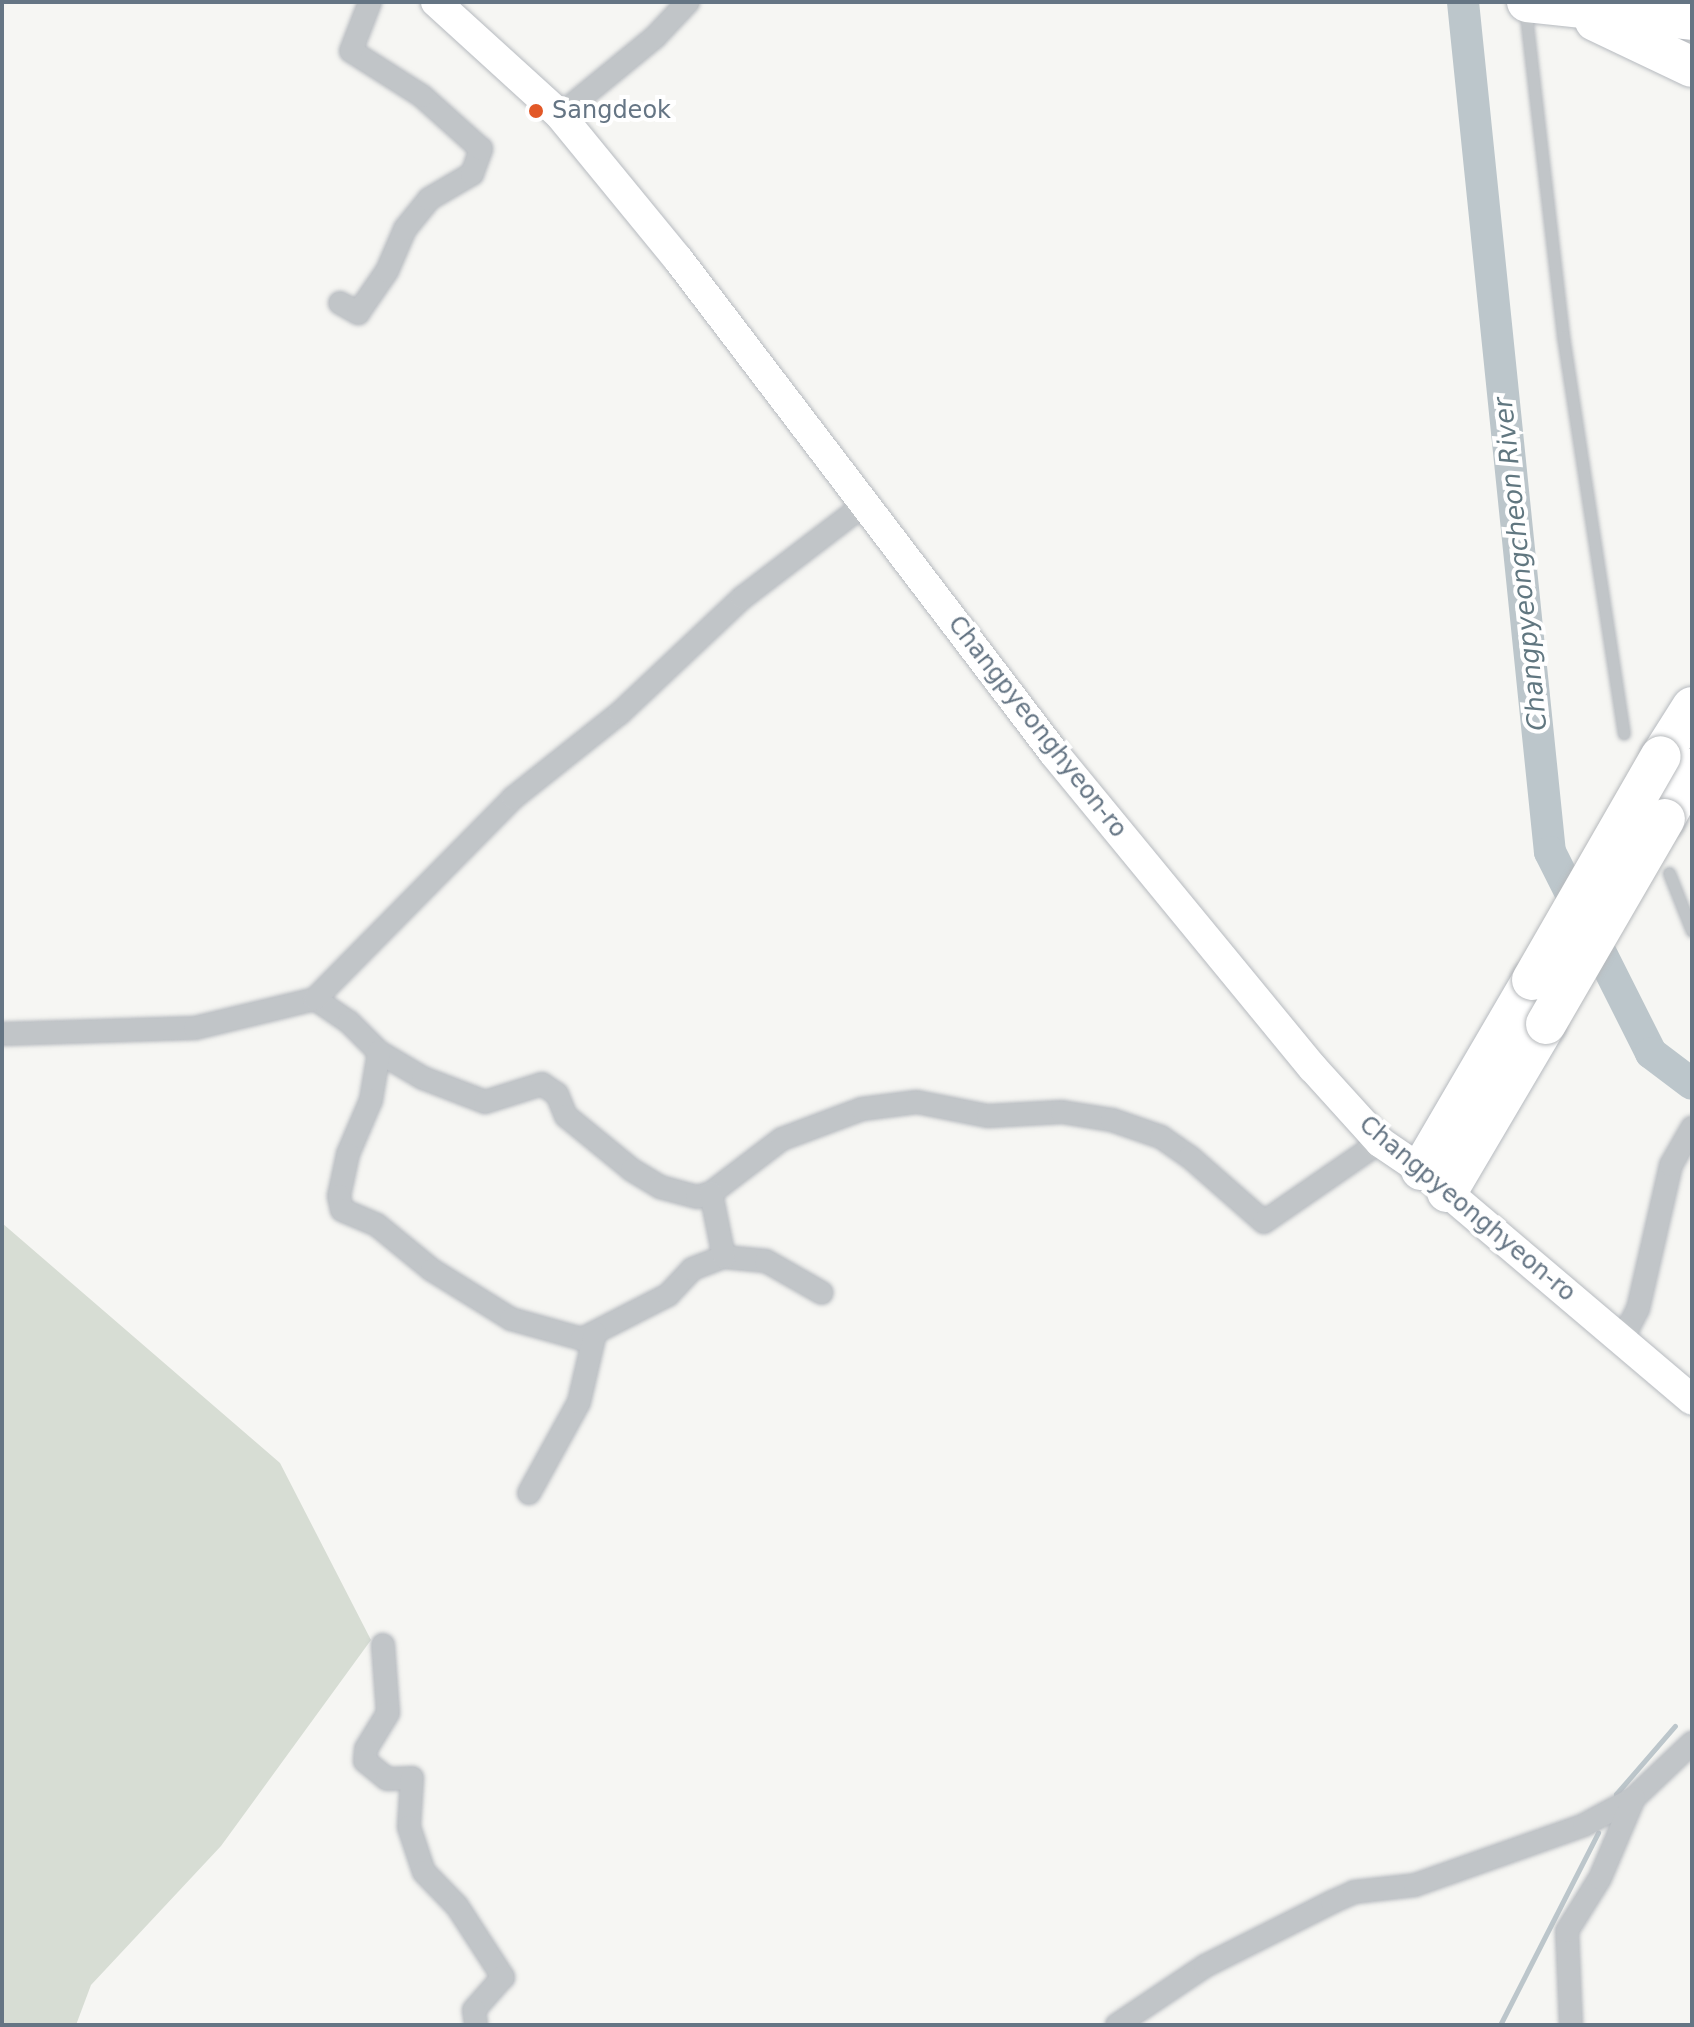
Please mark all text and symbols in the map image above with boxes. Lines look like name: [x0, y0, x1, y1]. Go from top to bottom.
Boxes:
place label: Sangdeok: [552, 97, 671, 125]
marker: Sangdeok: [527, 102, 545, 120]
water label: Changpyeongcheon River: [1488, 396, 1554, 732]
street label: Changpyeonghyeon-ro: [942, 610, 1132, 844]
street label: Changpyeonghyeon-ro: [1353, 1110, 1581, 1308]

